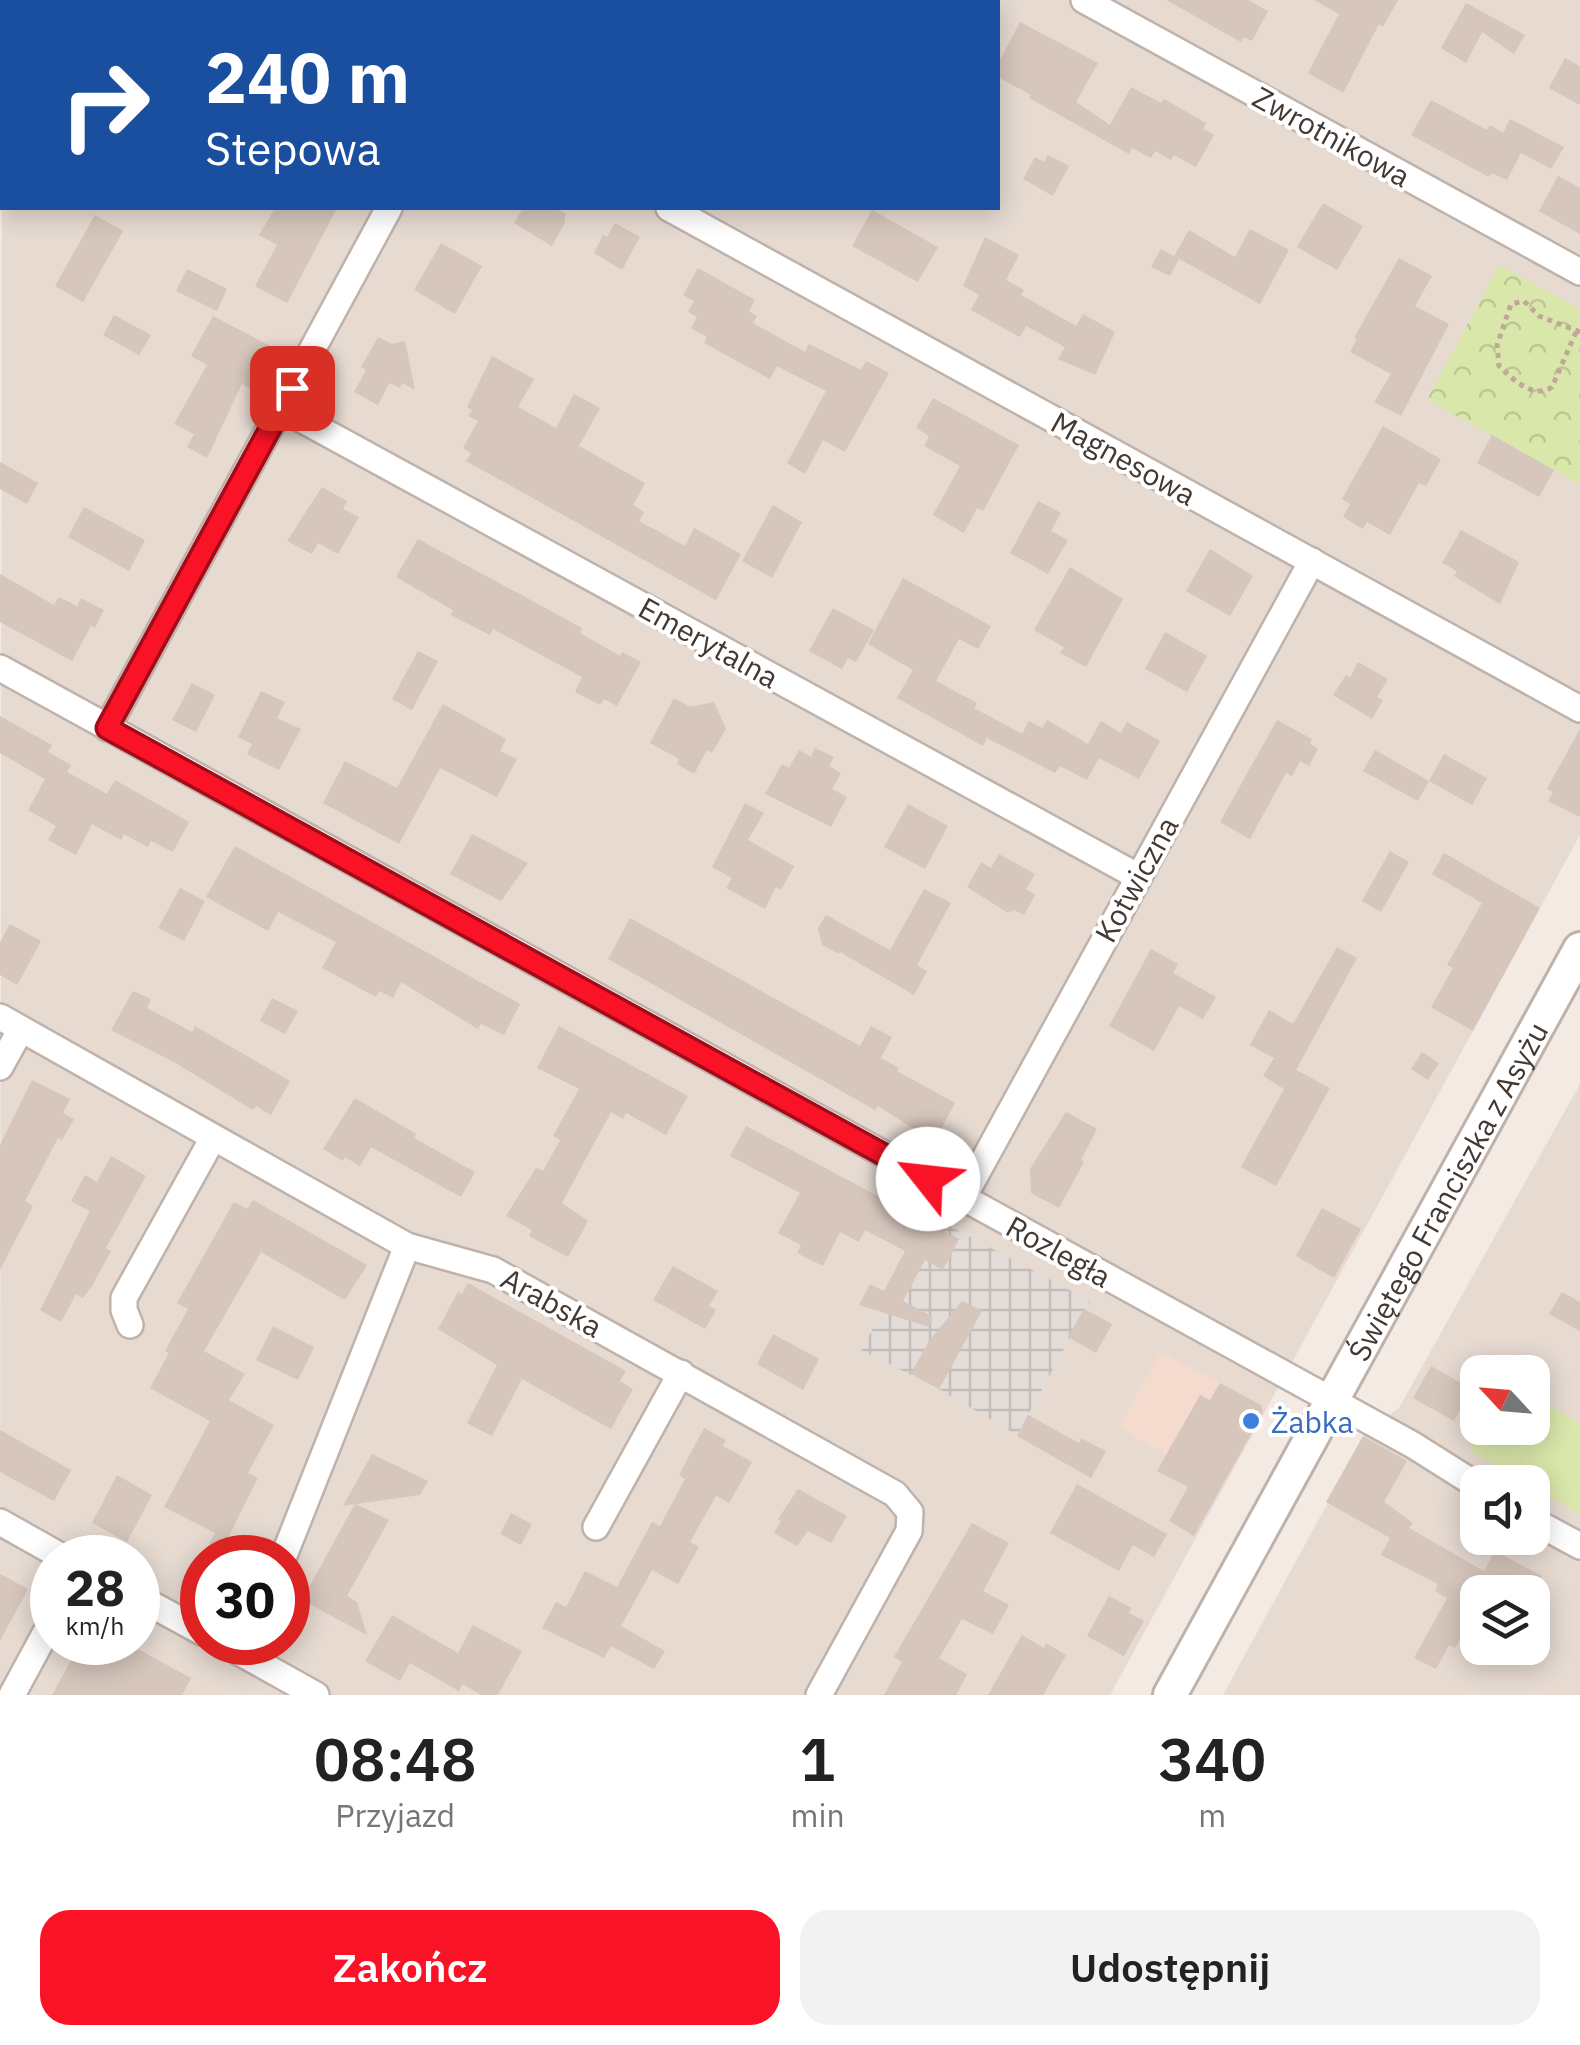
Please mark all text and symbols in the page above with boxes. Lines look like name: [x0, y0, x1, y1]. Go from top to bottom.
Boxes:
text: 240 m: [205, 31, 410, 122]
icon: right: [40, 40, 170, 170]
street label: Zwrotnikowa: [1246, 77, 1418, 195]
text: Stepowa: [205, 119, 381, 177]
pin: [250, 346, 335, 431]
icon: arrive: [265, 361, 320, 416]
street label: Magnesowa: [1045, 402, 1203, 514]
street label: Emerytalna: [632, 588, 786, 696]
street label: Kotwiczna: [1085, 809, 1187, 949]
street label: Świętego Franciszka z Asyżu: [1338, 1015, 1556, 1367]
position arrow: [876, 1127, 980, 1231]
street label: Rozległa: [1000, 1206, 1118, 1296]
street label: Arabska: [495, 1258, 609, 1346]
north arrow: [1460, 1355, 1550, 1445]
map controls: [1460, 1355, 1550, 1665]
place label: Żabka: [1271, 1402, 1354, 1441]
marker: Żabka: [1240, 1410, 1262, 1432]
button: sound: [1460, 1465, 1550, 1555]
speed limit sign: 30: [180, 1535, 310, 1665]
text: 28: [65, 1555, 125, 1620]
button: layers: [1460, 1575, 1550, 1665]
text: km/h: [66, 1609, 124, 1642]
text: 08:48: [314, 1719, 477, 1798]
text: 1: [800, 1719, 836, 1798]
text: 340: [1158, 1719, 1266, 1798]
text: Przyjazd: [335, 1794, 455, 1836]
text: min: [790, 1794, 845, 1836]
text: m: [1198, 1794, 1226, 1836]
button: Zakończ: [40, 1910, 780, 2025]
button: Udostępnij: [800, 1910, 1540, 2025]

